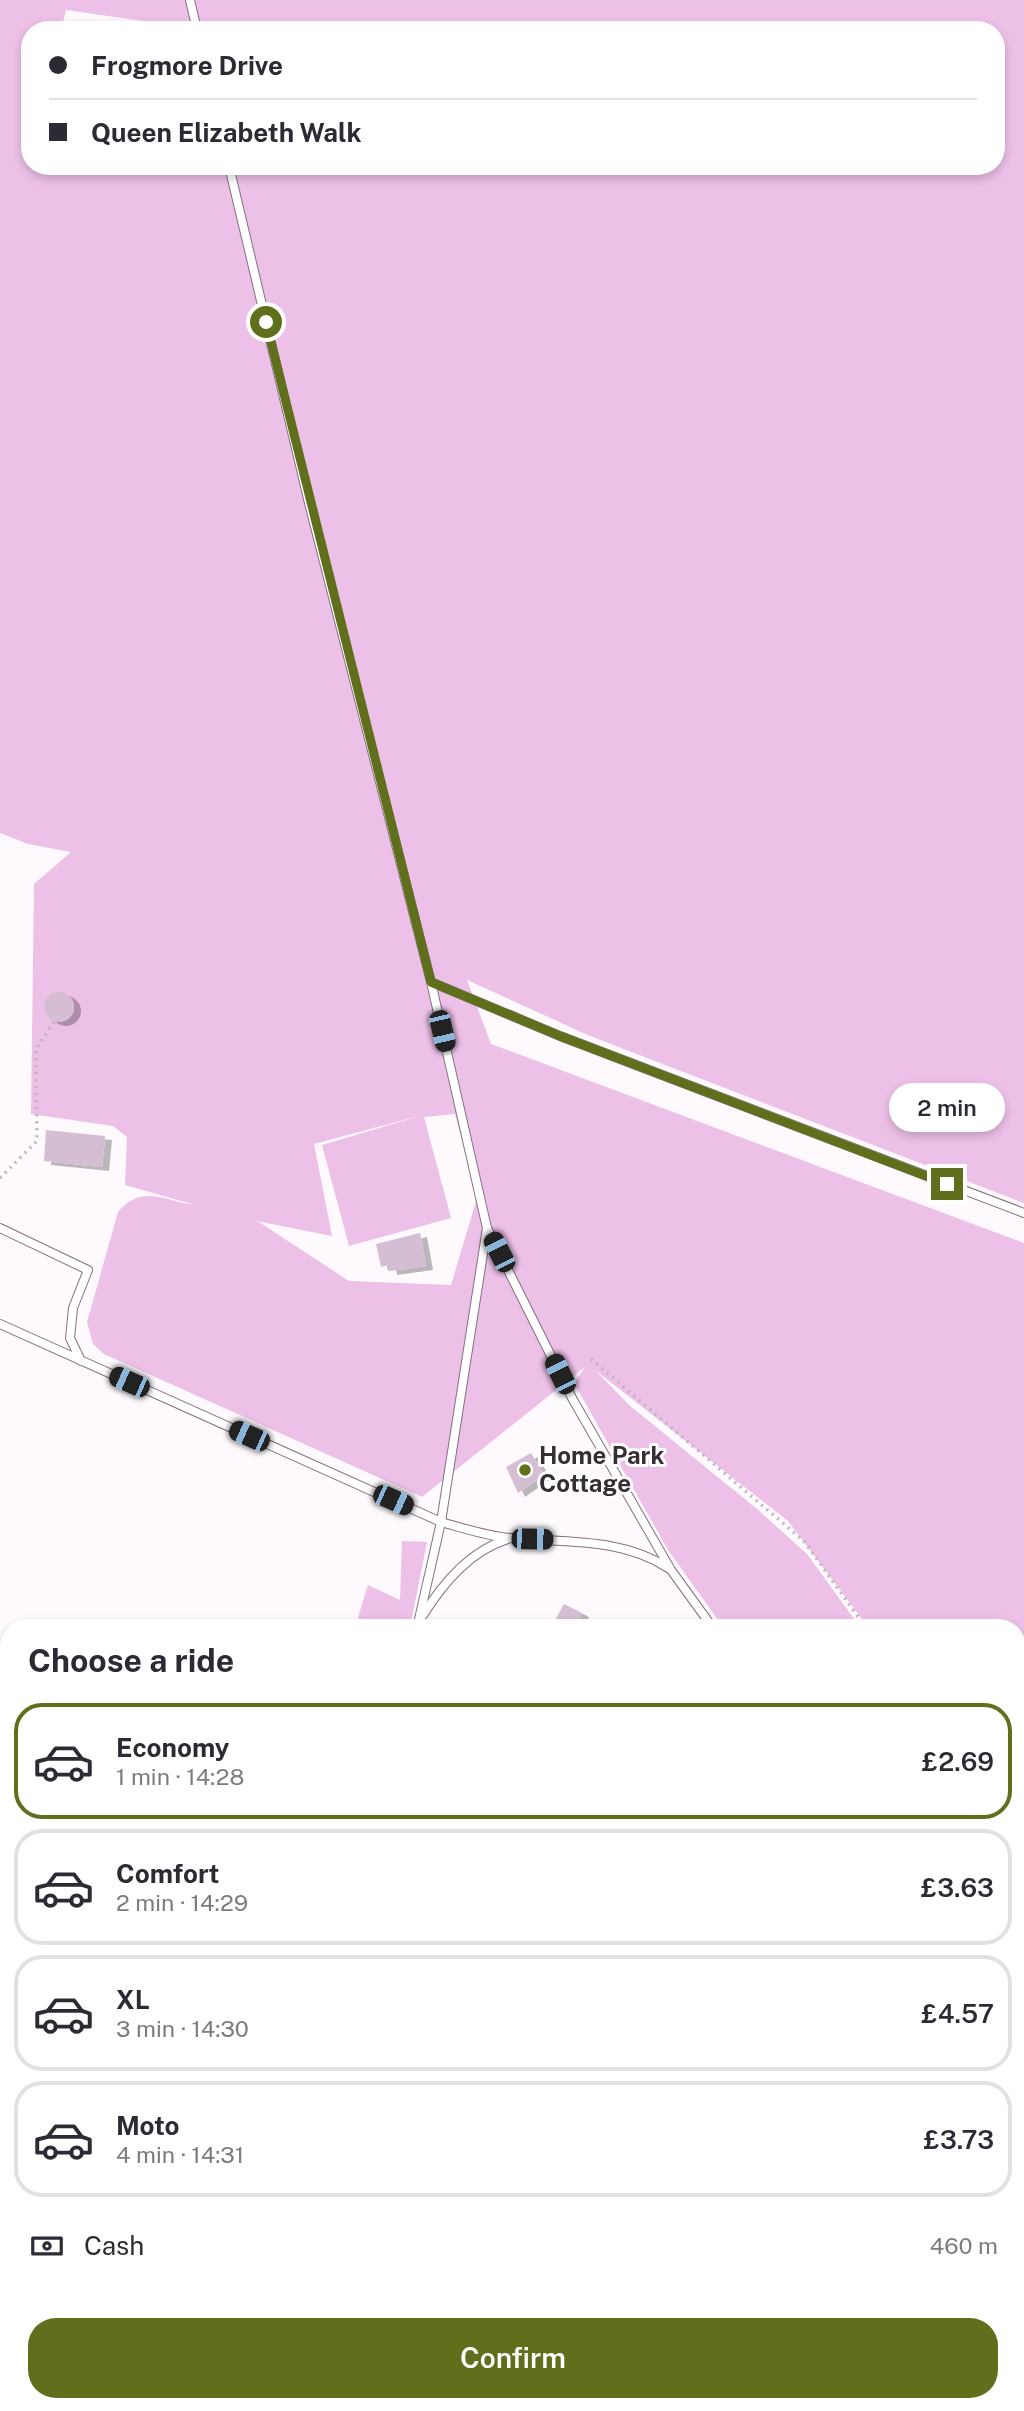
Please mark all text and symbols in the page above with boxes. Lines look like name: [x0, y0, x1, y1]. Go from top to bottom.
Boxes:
text: Frogmore Drive: [91, 50, 283, 81]
text: Queen Elizabeth Walk: [91, 117, 362, 148]
route start: [250, 306, 282, 338]
car: [428, 1008, 457, 1054]
callout: 2 min: [889, 1082, 1005, 1132]
text: 2 min: [917, 1094, 977, 1121]
route end: [931, 1168, 963, 1200]
car: [481, 1229, 518, 1275]
car: [542, 1351, 579, 1397]
car: [106, 1364, 153, 1400]
car: [226, 1418, 273, 1454]
place label: Home Park Cottage: [539, 1441, 664, 1497]
marker: Home Park Cottage: [517, 1462, 533, 1478]
car: [370, 1482, 417, 1518]
car: [511, 1528, 554, 1550]
text: Choose a ride: [28, 1642, 234, 1679]
icon: car: [32, 1730, 95, 1793]
text: Economy: [116, 1732, 229, 1763]
text: £2.69: [922, 1746, 994, 1777]
text: 1 min · 14:28: [116, 1763, 244, 1790]
icon: car: [32, 1856, 95, 1919]
text: Comfort: [116, 1858, 219, 1889]
text: £3.63: [921, 1872, 994, 1903]
text: 2 min · 14:29: [116, 1889, 248, 1916]
icon: car: [32, 1982, 95, 2045]
text: XL: [116, 1984, 150, 2015]
text: £4.57: [921, 1998, 994, 2029]
text: 3 min · 14:30: [116, 2015, 249, 2042]
icon: car: [32, 2108, 95, 2171]
text: Moto: [116, 2110, 179, 2141]
text: £3.73: [923, 2124, 994, 2155]
text: 4 min · 14:31: [116, 2141, 244, 2168]
icon: cash: [28, 2227, 66, 2265]
text: Cash: [84, 2230, 144, 2261]
text: 460 m: [930, 2232, 998, 2259]
button: Confirm: [28, 2318, 998, 2398]

